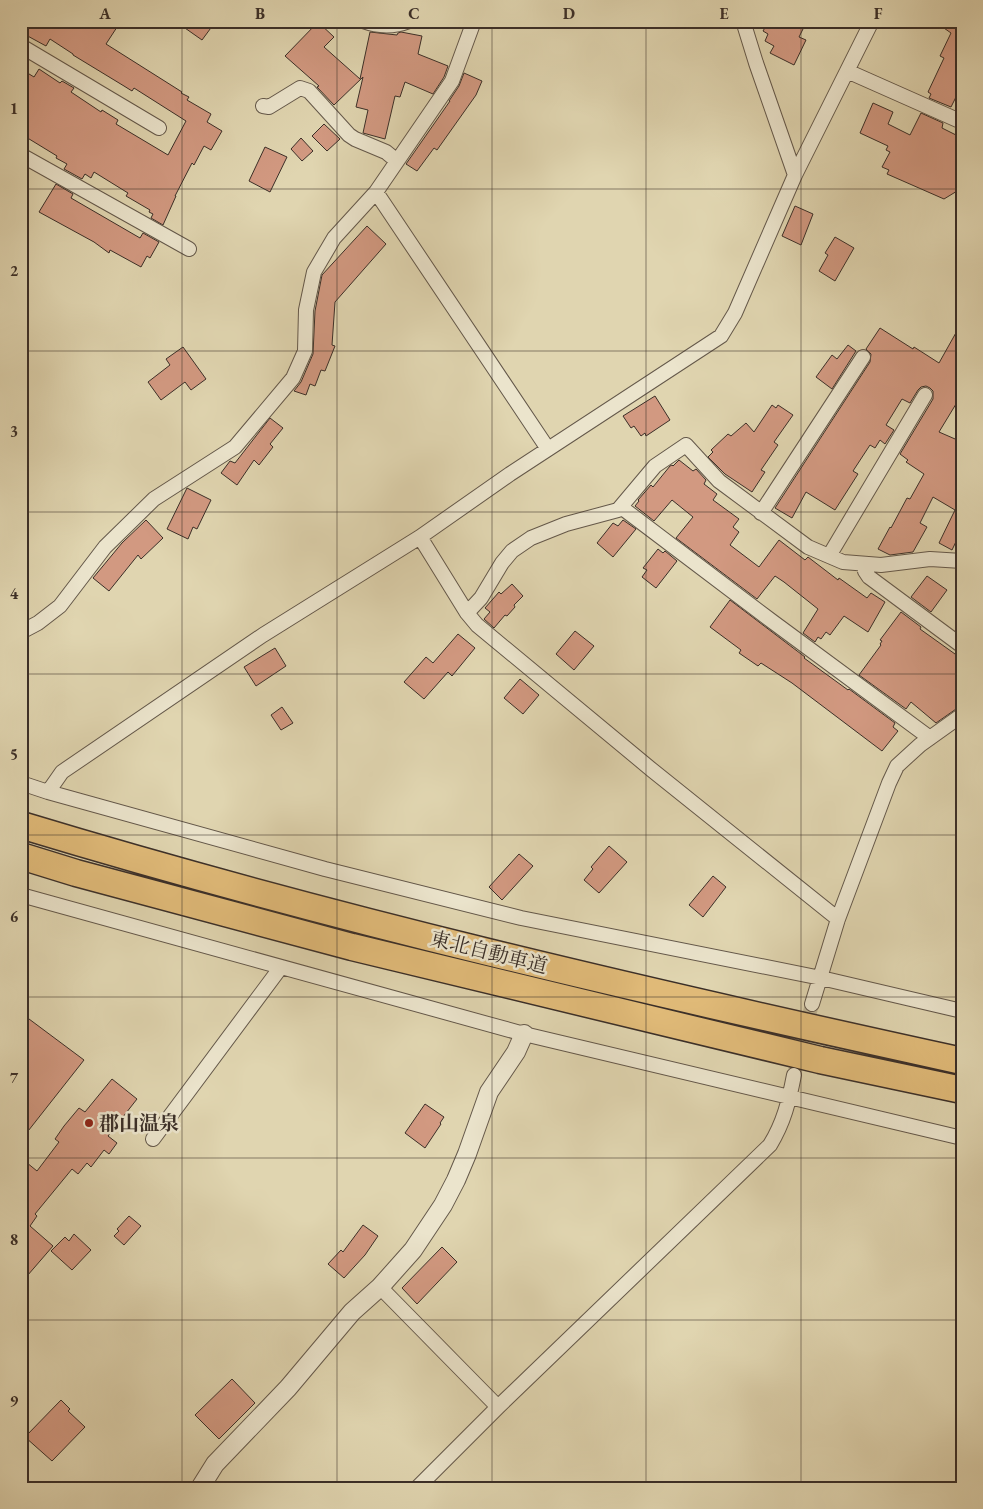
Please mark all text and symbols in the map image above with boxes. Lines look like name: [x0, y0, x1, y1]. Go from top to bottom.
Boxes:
text: A: [98, 3, 111, 24]
text: B: [255, 3, 265, 24]
text: C: [408, 3, 420, 24]
text: D: [563, 3, 575, 24]
text: E: [719, 3, 729, 24]
text: F: [874, 3, 883, 24]
text: 1: [10, 98, 18, 119]
text: 2: [10, 260, 19, 281]
text: 3: [10, 421, 18, 442]
text: 4: [10, 583, 19, 604]
text: 5: [10, 744, 18, 765]
text: 6: [10, 906, 19, 927]
street label: 東北自動車道: [428, 925, 550, 979]
text: 7: [10, 1067, 19, 1088]
place label: 郡山温泉: [99, 1110, 179, 1136]
marker: 郡山温泉: [83, 1117, 95, 1129]
text: 8: [10, 1229, 18, 1250]
text: 9: [10, 1390, 19, 1411]

